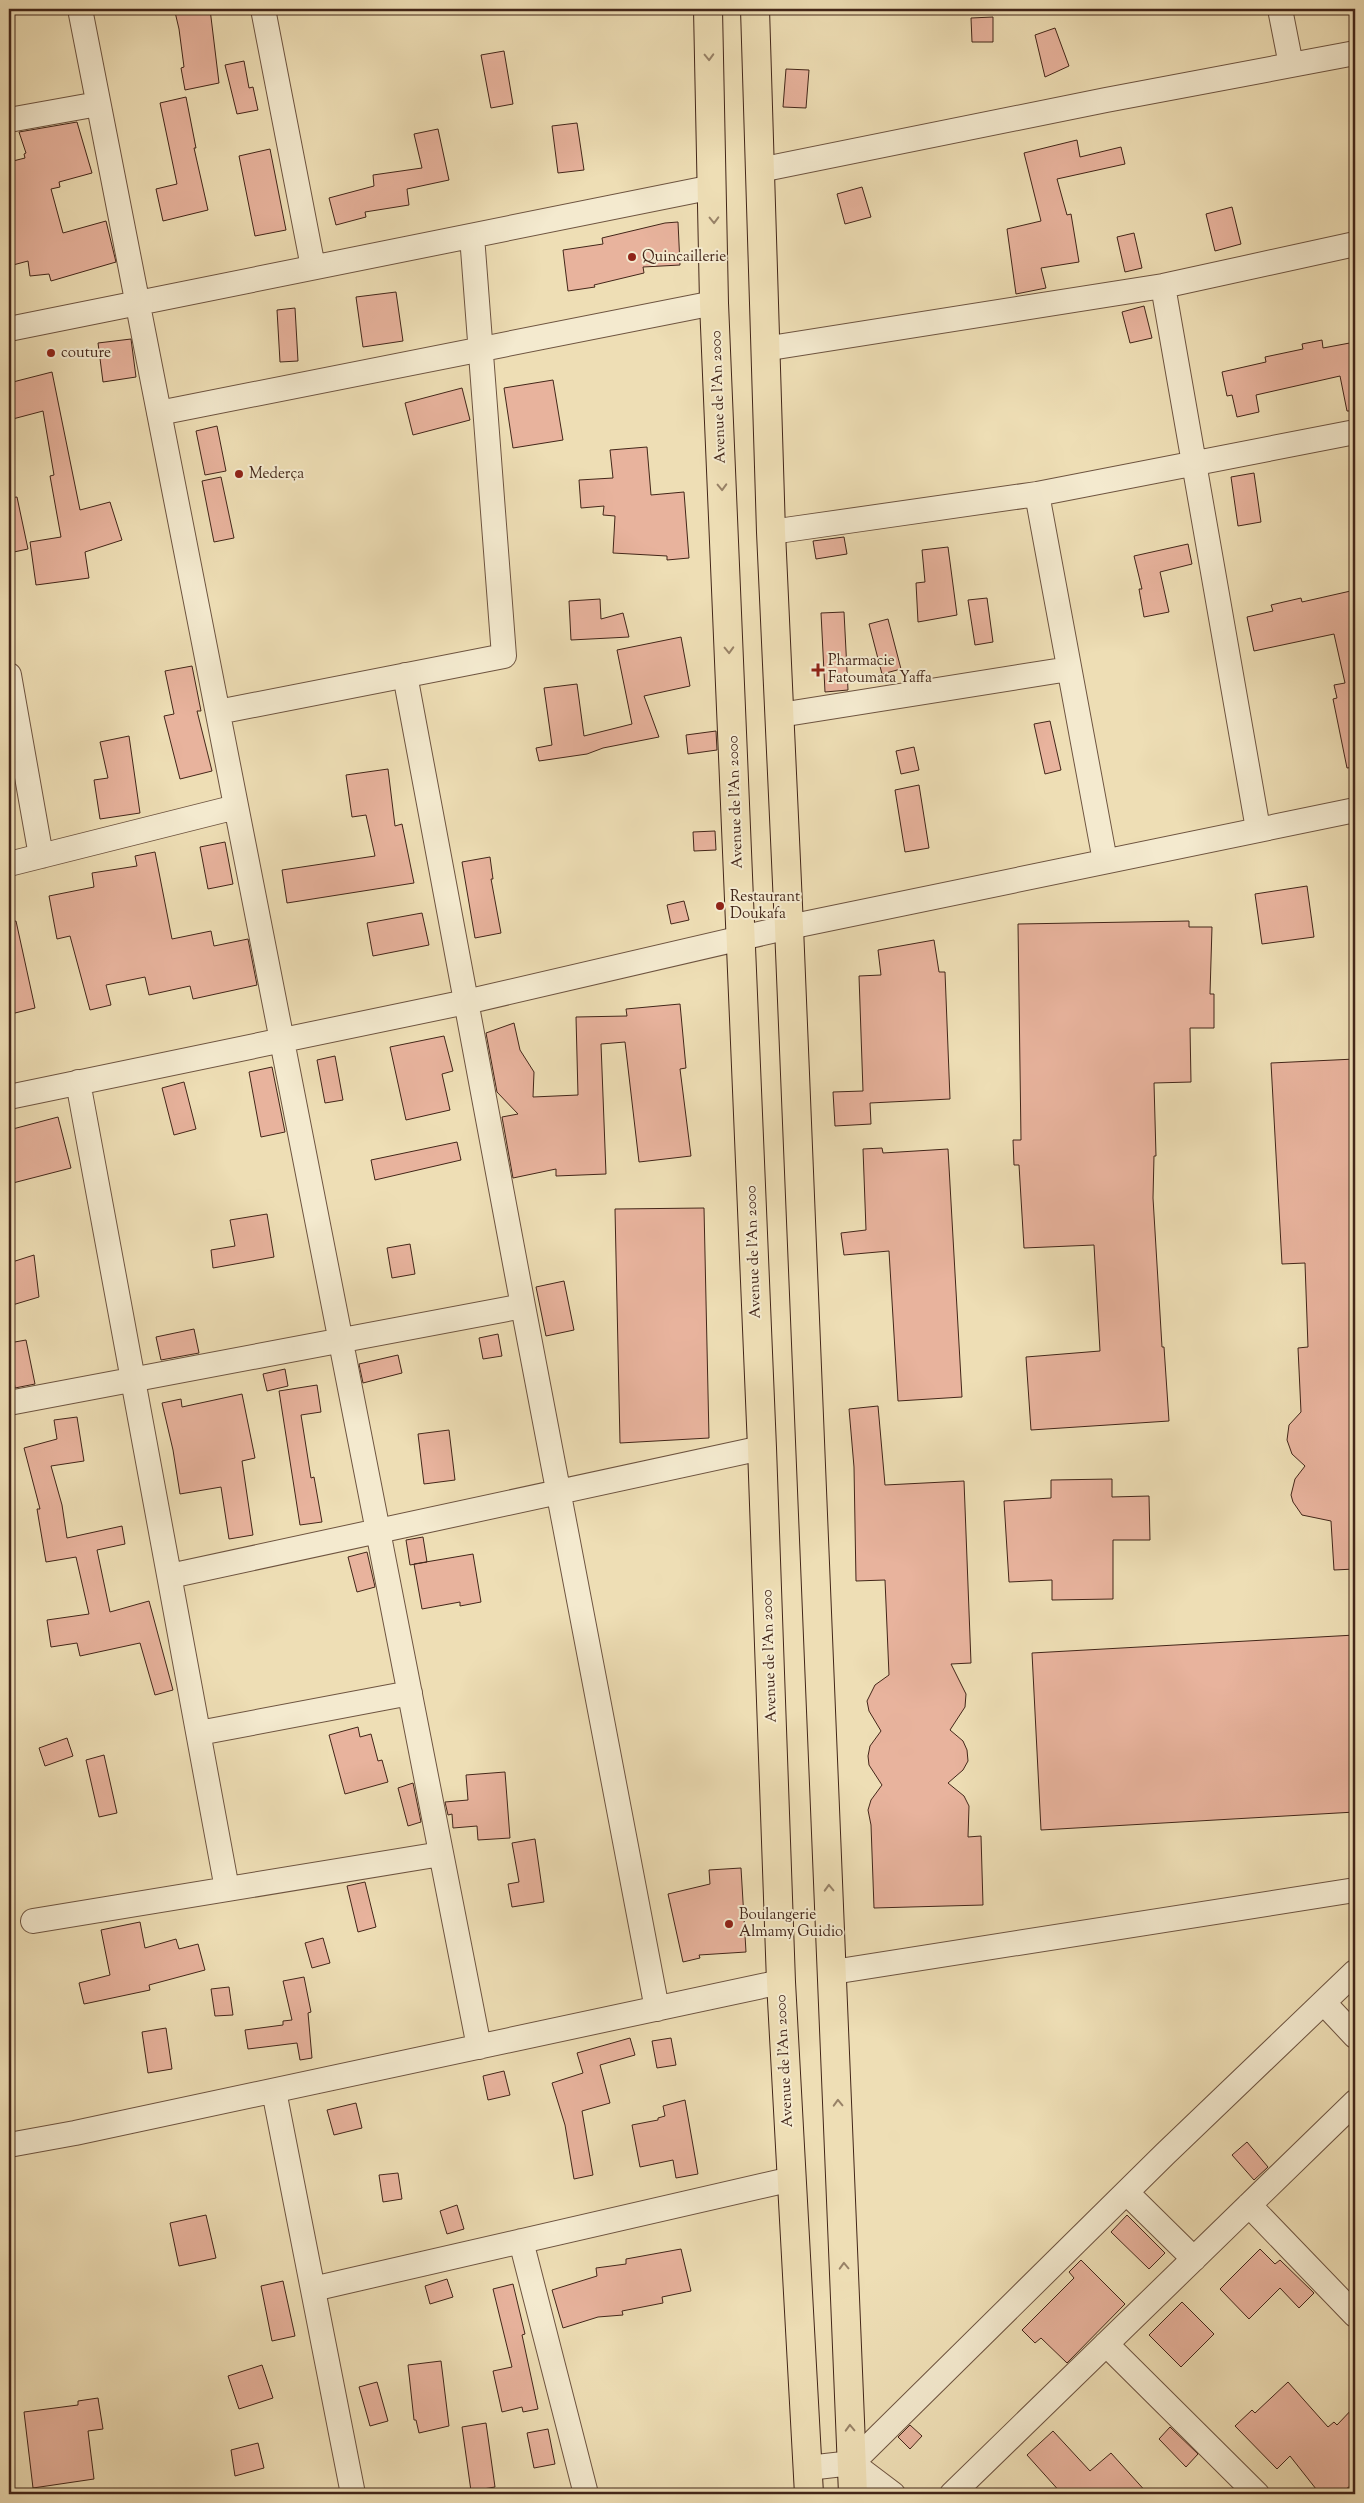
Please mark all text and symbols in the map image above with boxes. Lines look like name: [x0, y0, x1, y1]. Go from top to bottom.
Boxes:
one-way arrow: [704, 54, 715, 62]
one-way arrow: [709, 216, 719, 224]
place label: Quincaillerie: [642, 247, 726, 268]
marker: Quincaillerie: [626, 251, 638, 263]
street label: Avenue de l'An 2000: [706, 330, 732, 464]
place label: couture: [61, 343, 111, 364]
marker: couture: [45, 347, 57, 359]
place label: Mederça: [249, 464, 304, 485]
marker: Mederça: [233, 468, 245, 480]
one-way arrow: [717, 483, 728, 491]
one-way arrow: [724, 646, 735, 654]
place label: Pharmacie Fatoumata Yaffa: [828, 651, 932, 689]
marker: Pharmacie Fatoumata Yaffa: [812, 664, 824, 676]
street label: Avenue de l'An 2000: [723, 735, 749, 869]
place label: Restaurant Doukafa: [730, 887, 800, 925]
marker: Restaurant Doukafa: [714, 900, 726, 912]
street label: Avenue de l'An 2000: [741, 1185, 767, 1319]
street label: Avenue de l'An 2000: [757, 1589, 783, 1723]
one-way arrow: [824, 1884, 835, 1892]
place label: Boulangerie Almamy Guidio: [739, 1905, 843, 1943]
marker: Boulangerie Almamy Guidio: [723, 1918, 735, 1930]
street label: Avenue de l'An 2000: [771, 1994, 799, 2128]
one-way arrow: [832, 2099, 843, 2107]
one-way arrow: [839, 2261, 849, 2269]
one-way arrow: [845, 2424, 856, 2432]

